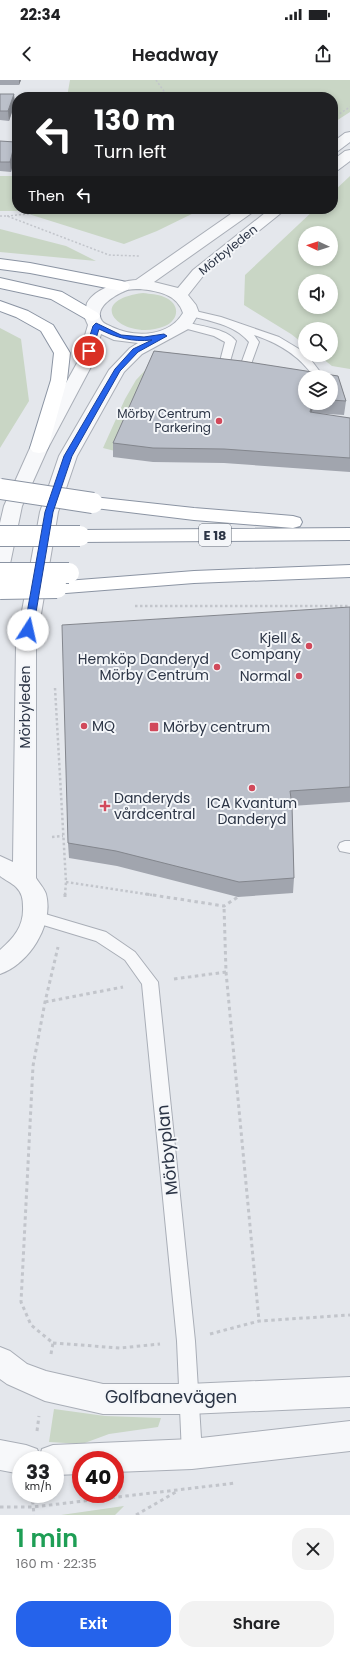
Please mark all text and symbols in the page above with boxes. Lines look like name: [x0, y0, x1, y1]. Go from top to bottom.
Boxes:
text: 22:34: [20, 4, 61, 25]
text: Headway: [132, 42, 218, 67]
icon: back: [16, 43, 38, 65]
icon: share: [312, 43, 334, 65]
text: 130 m: [94, 101, 175, 140]
icon: left: [28, 108, 80, 160]
text: Turn left: [94, 139, 166, 164]
icon: left: [73, 184, 95, 206]
text: Then: [28, 185, 65, 206]
street label: Mörbyleden: [195, 221, 261, 279]
north arrow: [298, 226, 338, 266]
map controls: [298, 226, 338, 410]
button: sound: [298, 274, 338, 314]
button: search: [298, 322, 338, 362]
pin: [72, 334, 106, 368]
icon: arrive: [78, 340, 100, 362]
button: layers: [298, 370, 338, 410]
place label: Mörby Centrum Parkering: [117, 405, 211, 436]
marker: Mörby Centrum Parkering: [214, 416, 224, 426]
road number: E 18: [199, 524, 231, 546]
position arrow: [7, 609, 49, 651]
place label: Kjell & Company: [231, 628, 302, 664]
marker: Kjell & Company: [304, 641, 314, 651]
place label: Hemköp Danderyd Mörby Centrum: [78, 649, 209, 685]
marker: Hemköp Danderyd Mörby Centrum: [212, 662, 222, 672]
street label: Mörbyleden: [15, 666, 35, 748]
place label: Normal: [240, 666, 291, 686]
marker: Normal: [294, 671, 304, 681]
place label: MQ: [92, 716, 115, 736]
place label: Mörby centrum: [163, 717, 270, 737]
marker: MQ: [79, 721, 89, 731]
marker: Mörby centrum: [148, 721, 160, 733]
marker: ICA Kvantum Danderyd: [247, 783, 257, 793]
place label: Danderyds vårdcentral: [114, 788, 195, 824]
place label: ICA Kvantum Danderyd: [207, 793, 297, 829]
marker: Danderyds vårdcentral: [99, 800, 111, 812]
street label: Mörbyplan: [150, 1104, 184, 1196]
street label: Golfbanevägen: [105, 1385, 237, 1409]
speed limit sign: 40: [72, 1451, 124, 1503]
text: 33: [26, 1458, 50, 1486]
text: km/h: [25, 1479, 51, 1494]
text: 1 min: [16, 1522, 78, 1555]
button: close: [292, 1528, 334, 1570]
text: 160 m · 22:35: [16, 1554, 97, 1573]
button: Exit: [16, 1601, 171, 1647]
button: Share: [179, 1601, 334, 1647]

